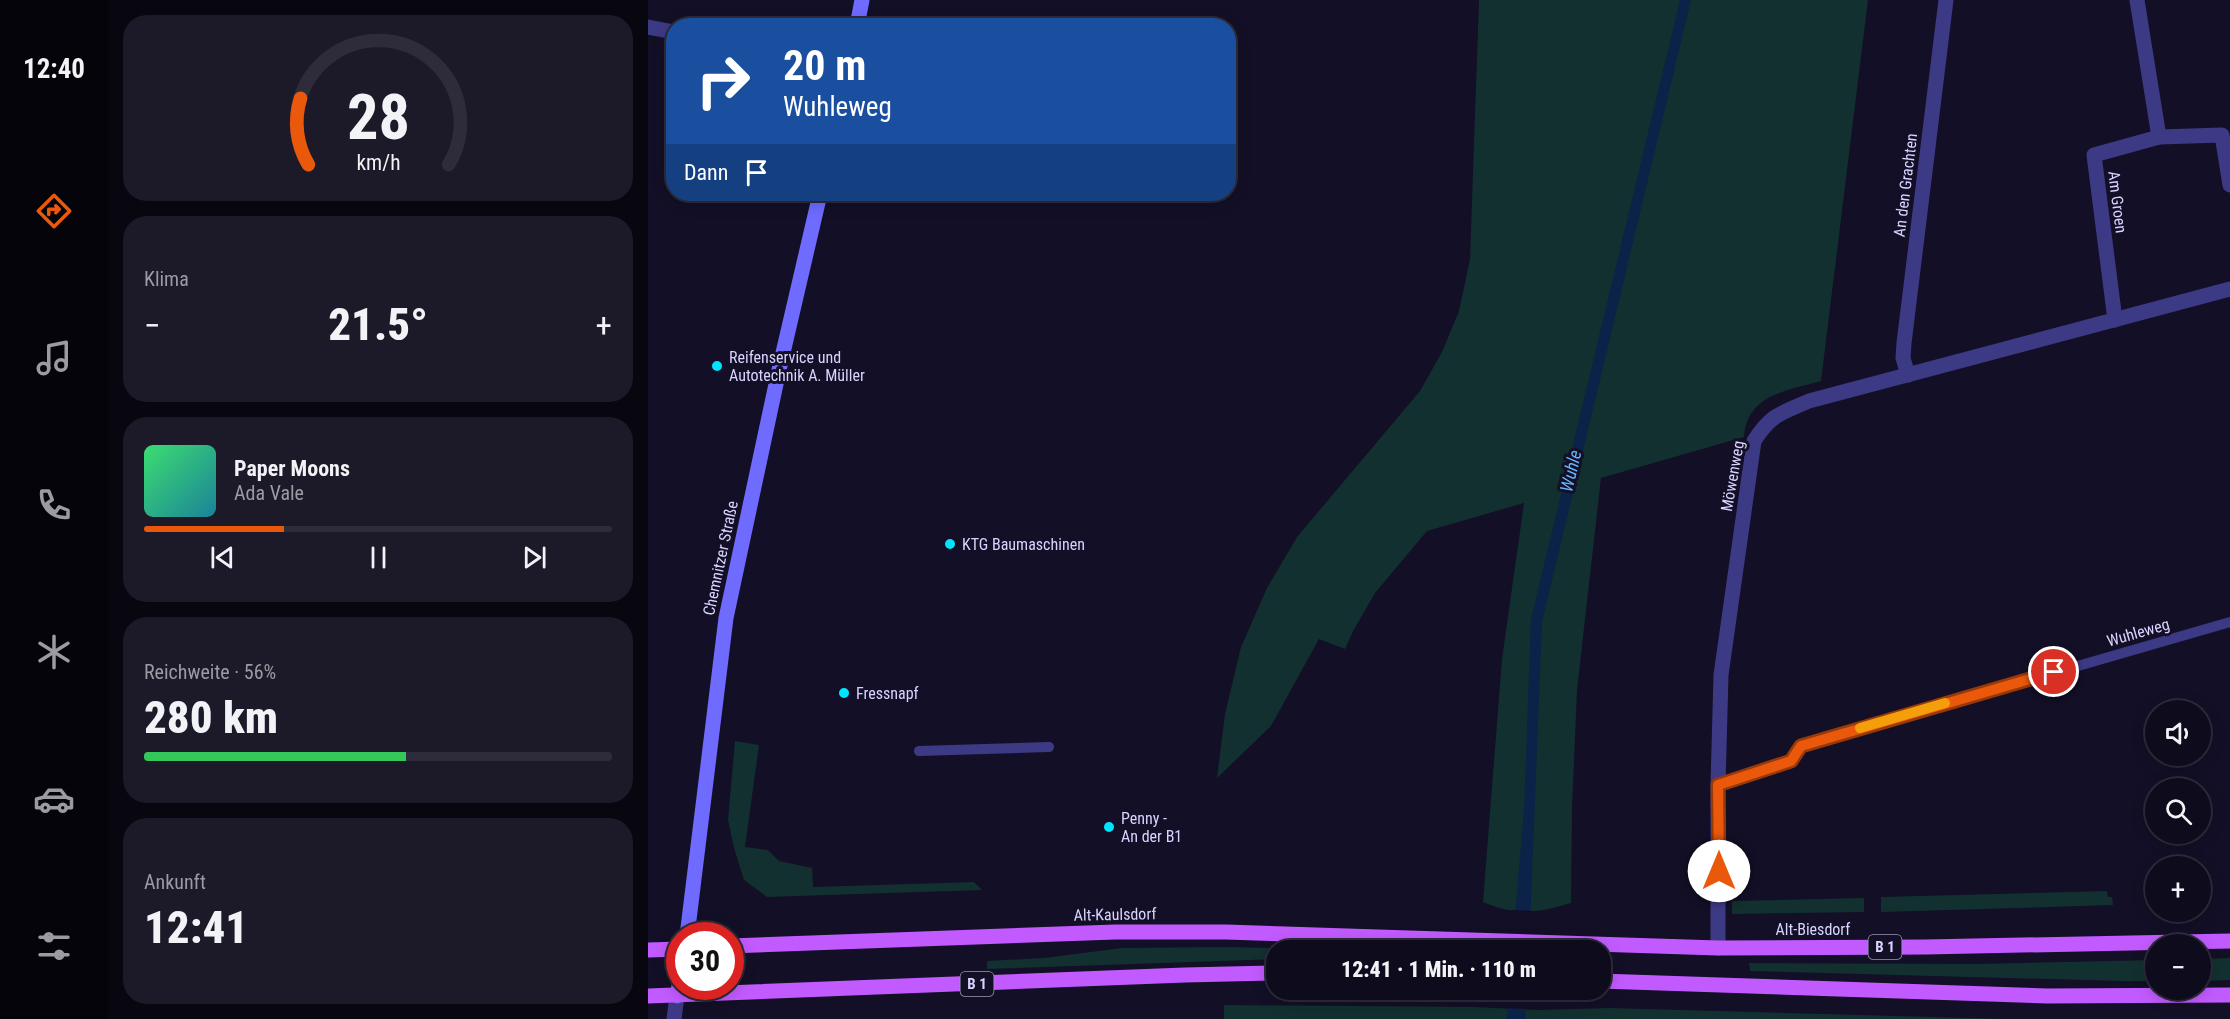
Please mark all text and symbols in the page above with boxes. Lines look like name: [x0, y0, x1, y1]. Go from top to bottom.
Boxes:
text: 20 m: [783, 41, 866, 90]
icon: right: [684, 42, 762, 120]
text: 12:40: [23, 53, 85, 85]
text: 28: [346, 81, 410, 154]
text: Wuhleweg: [783, 91, 892, 123]
street label: An den Grachten: [1890, 132, 1921, 238]
text: km/h: [356, 150, 400, 175]
icon: arrive: [740, 156, 773, 189]
text: Dann: [684, 160, 728, 185]
street label: Am Groen: [2104, 170, 2131, 234]
icon: directions: [33, 190, 75, 232]
text: Klima: [144, 267, 189, 291]
text: 21.5°: [328, 298, 428, 351]
text: −: [144, 306, 161, 345]
text: +: [596, 306, 612, 345]
icon: music: [33, 337, 75, 379]
place label: Reifenservice und Autotechnik A. Müller: [729, 348, 865, 385]
marker: Reifenservice und Autotechnik A. Müller: [710, 359, 724, 373]
street label: Möwenweg: [1717, 439, 1748, 513]
water label: Wuhle: [1556, 448, 1585, 494]
text: Paper Moons: [234, 456, 350, 481]
text: Ada Vale: [234, 481, 304, 505]
icon: phone: [33, 484, 75, 526]
street label: Chemnitzer Straße: [699, 499, 742, 617]
place label: KTG Baumaschinen: [962, 535, 1085, 554]
marker: KTG Baumaschinen: [943, 537, 957, 551]
icon: previous: [206, 541, 239, 574]
icon: pause: [362, 541, 395, 574]
icon: next: [518, 541, 551, 574]
street label: Wuhleweg: [2105, 614, 2172, 650]
icon: climate: [33, 631, 75, 673]
pin: [2028, 646, 2079, 697]
icon: arrive: [2037, 655, 2070, 688]
text: Reichweite · 56%: [144, 660, 276, 684]
place label: Fressnapf: [856, 684, 919, 703]
marker: Fressnapf: [837, 686, 851, 700]
text: 280 km: [144, 691, 278, 744]
map controls: [2145, 700, 2211, 1000]
button: sound: [2145, 700, 2211, 766]
icon: car: [33, 778, 75, 820]
button: search: [2145, 778, 2211, 844]
place label: Penny - An der B1: [1121, 809, 1182, 846]
marker: Penny - An der B1: [1102, 820, 1116, 834]
position arrow: [1687, 839, 1751, 903]
button: +: [2145, 856, 2211, 922]
text: Ankunft: [144, 870, 206, 894]
text: 12:41: [144, 901, 248, 954]
street label: Alt-Kaulsdorf: [1073, 904, 1157, 925]
street label: Alt-Biesdorf: [1776, 920, 1850, 939]
speed limit sign: 30: [666, 922, 744, 1000]
icon: filters: [33, 925, 75, 967]
button: −: [2145, 934, 2211, 1000]
road number: B 1: [1868, 935, 1902, 959]
text: 12:41 · 1 Min. · 110 m: [1341, 957, 1536, 982]
road number: B 1: [960, 972, 994, 996]

